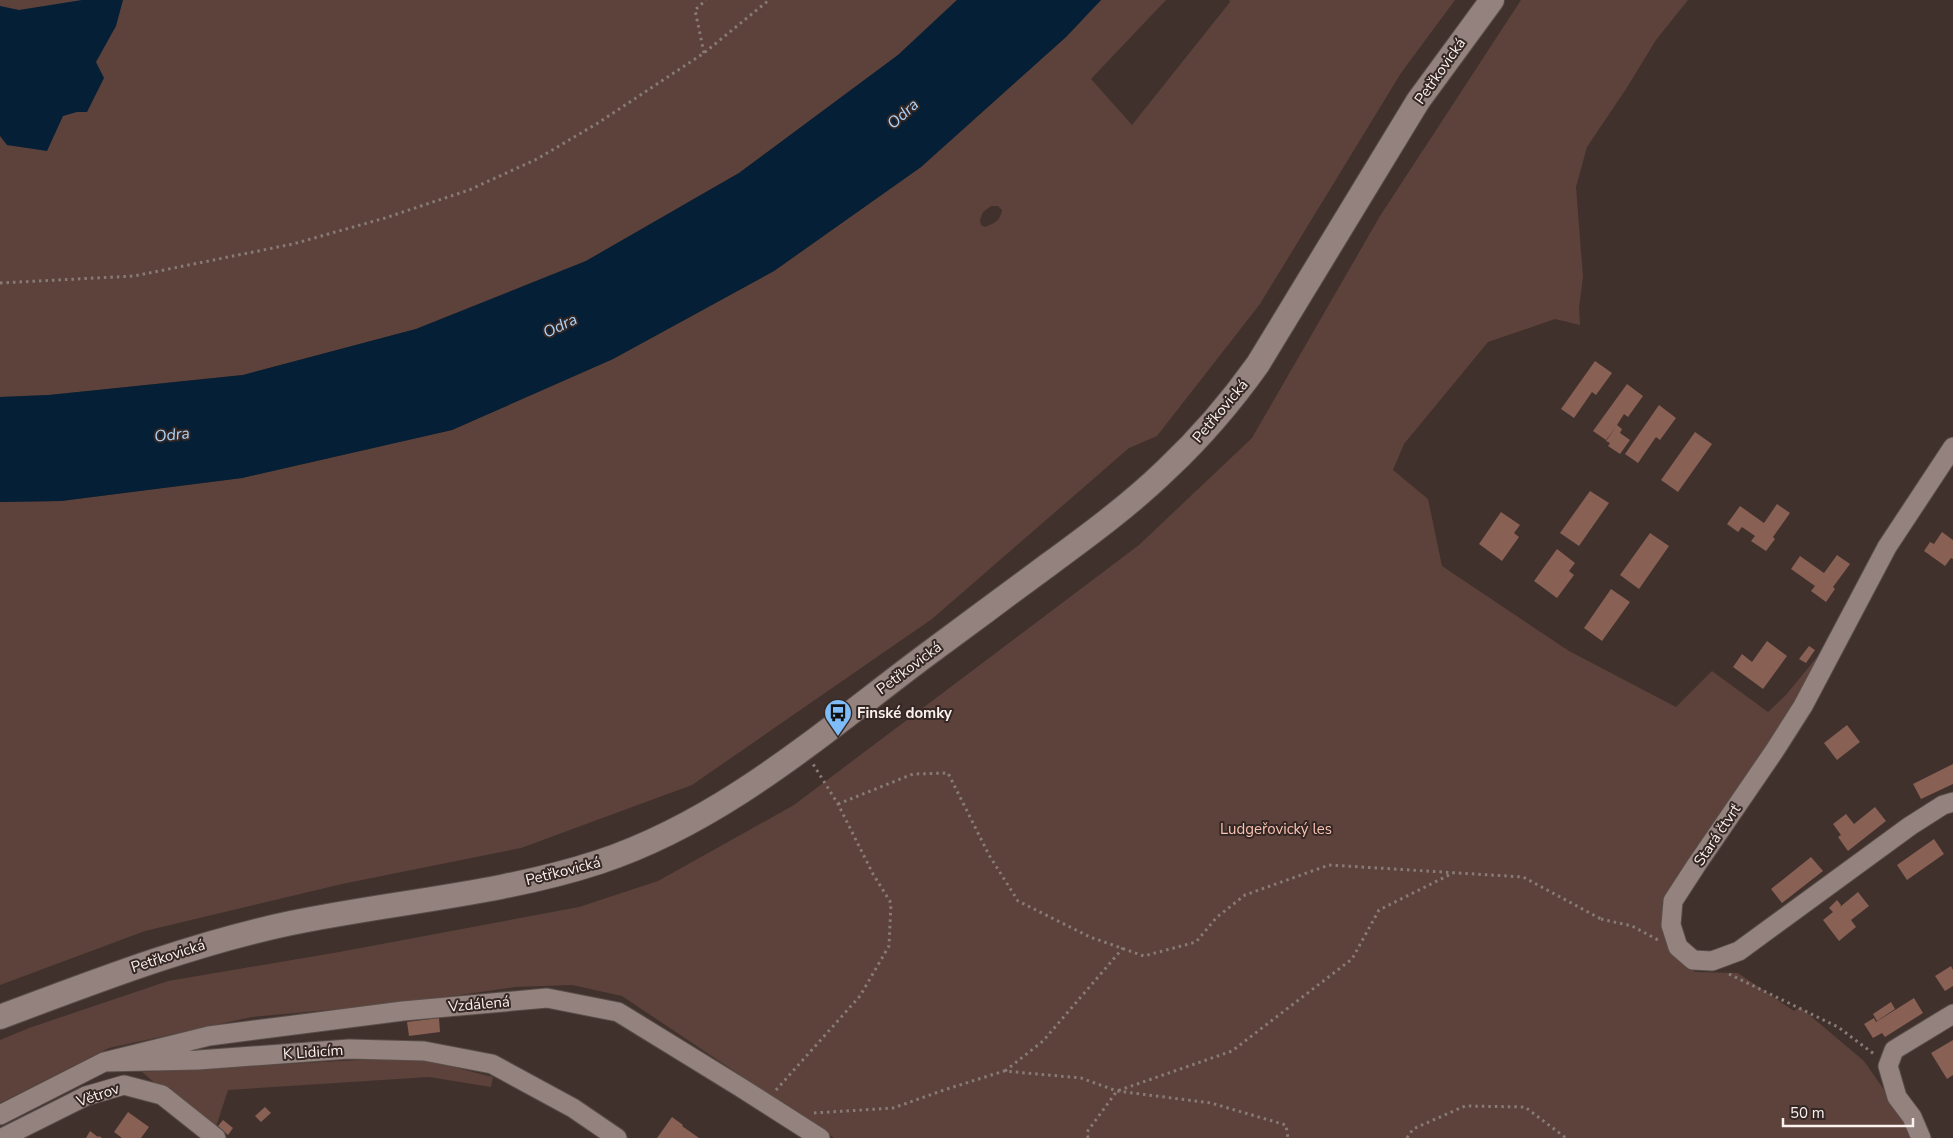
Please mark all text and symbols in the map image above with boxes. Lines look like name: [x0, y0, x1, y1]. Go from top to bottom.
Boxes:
street label: Petřkovická: [1410, 34, 1470, 108]
water label: Odra: [882, 94, 924, 134]
water label: Odra: [539, 308, 581, 344]
street label: Petřkovická: [1188, 375, 1252, 447]
water label: Odra: [153, 422, 191, 448]
street label: Petřkovická: [872, 637, 946, 699]
bus stop icon: Finské domky: [823, 698, 853, 737]
place label: Finské domky: [857, 703, 952, 723]
street label: Stará čtvrť: [1689, 800, 1745, 870]
park label: Ludgeřovický les: [1220, 819, 1332, 839]
street label: Petřkovická: [523, 852, 603, 890]
street label: Petřkovická: [128, 935, 208, 977]
street label: Vzdálená: [446, 991, 511, 1017]
street label: K Lidicím: [282, 1040, 344, 1064]
street label: Větrov: [73, 1078, 122, 1112]
scale bar: [1783, 1096, 1913, 1128]
text: 50 m: [1790, 1103, 1825, 1123]

